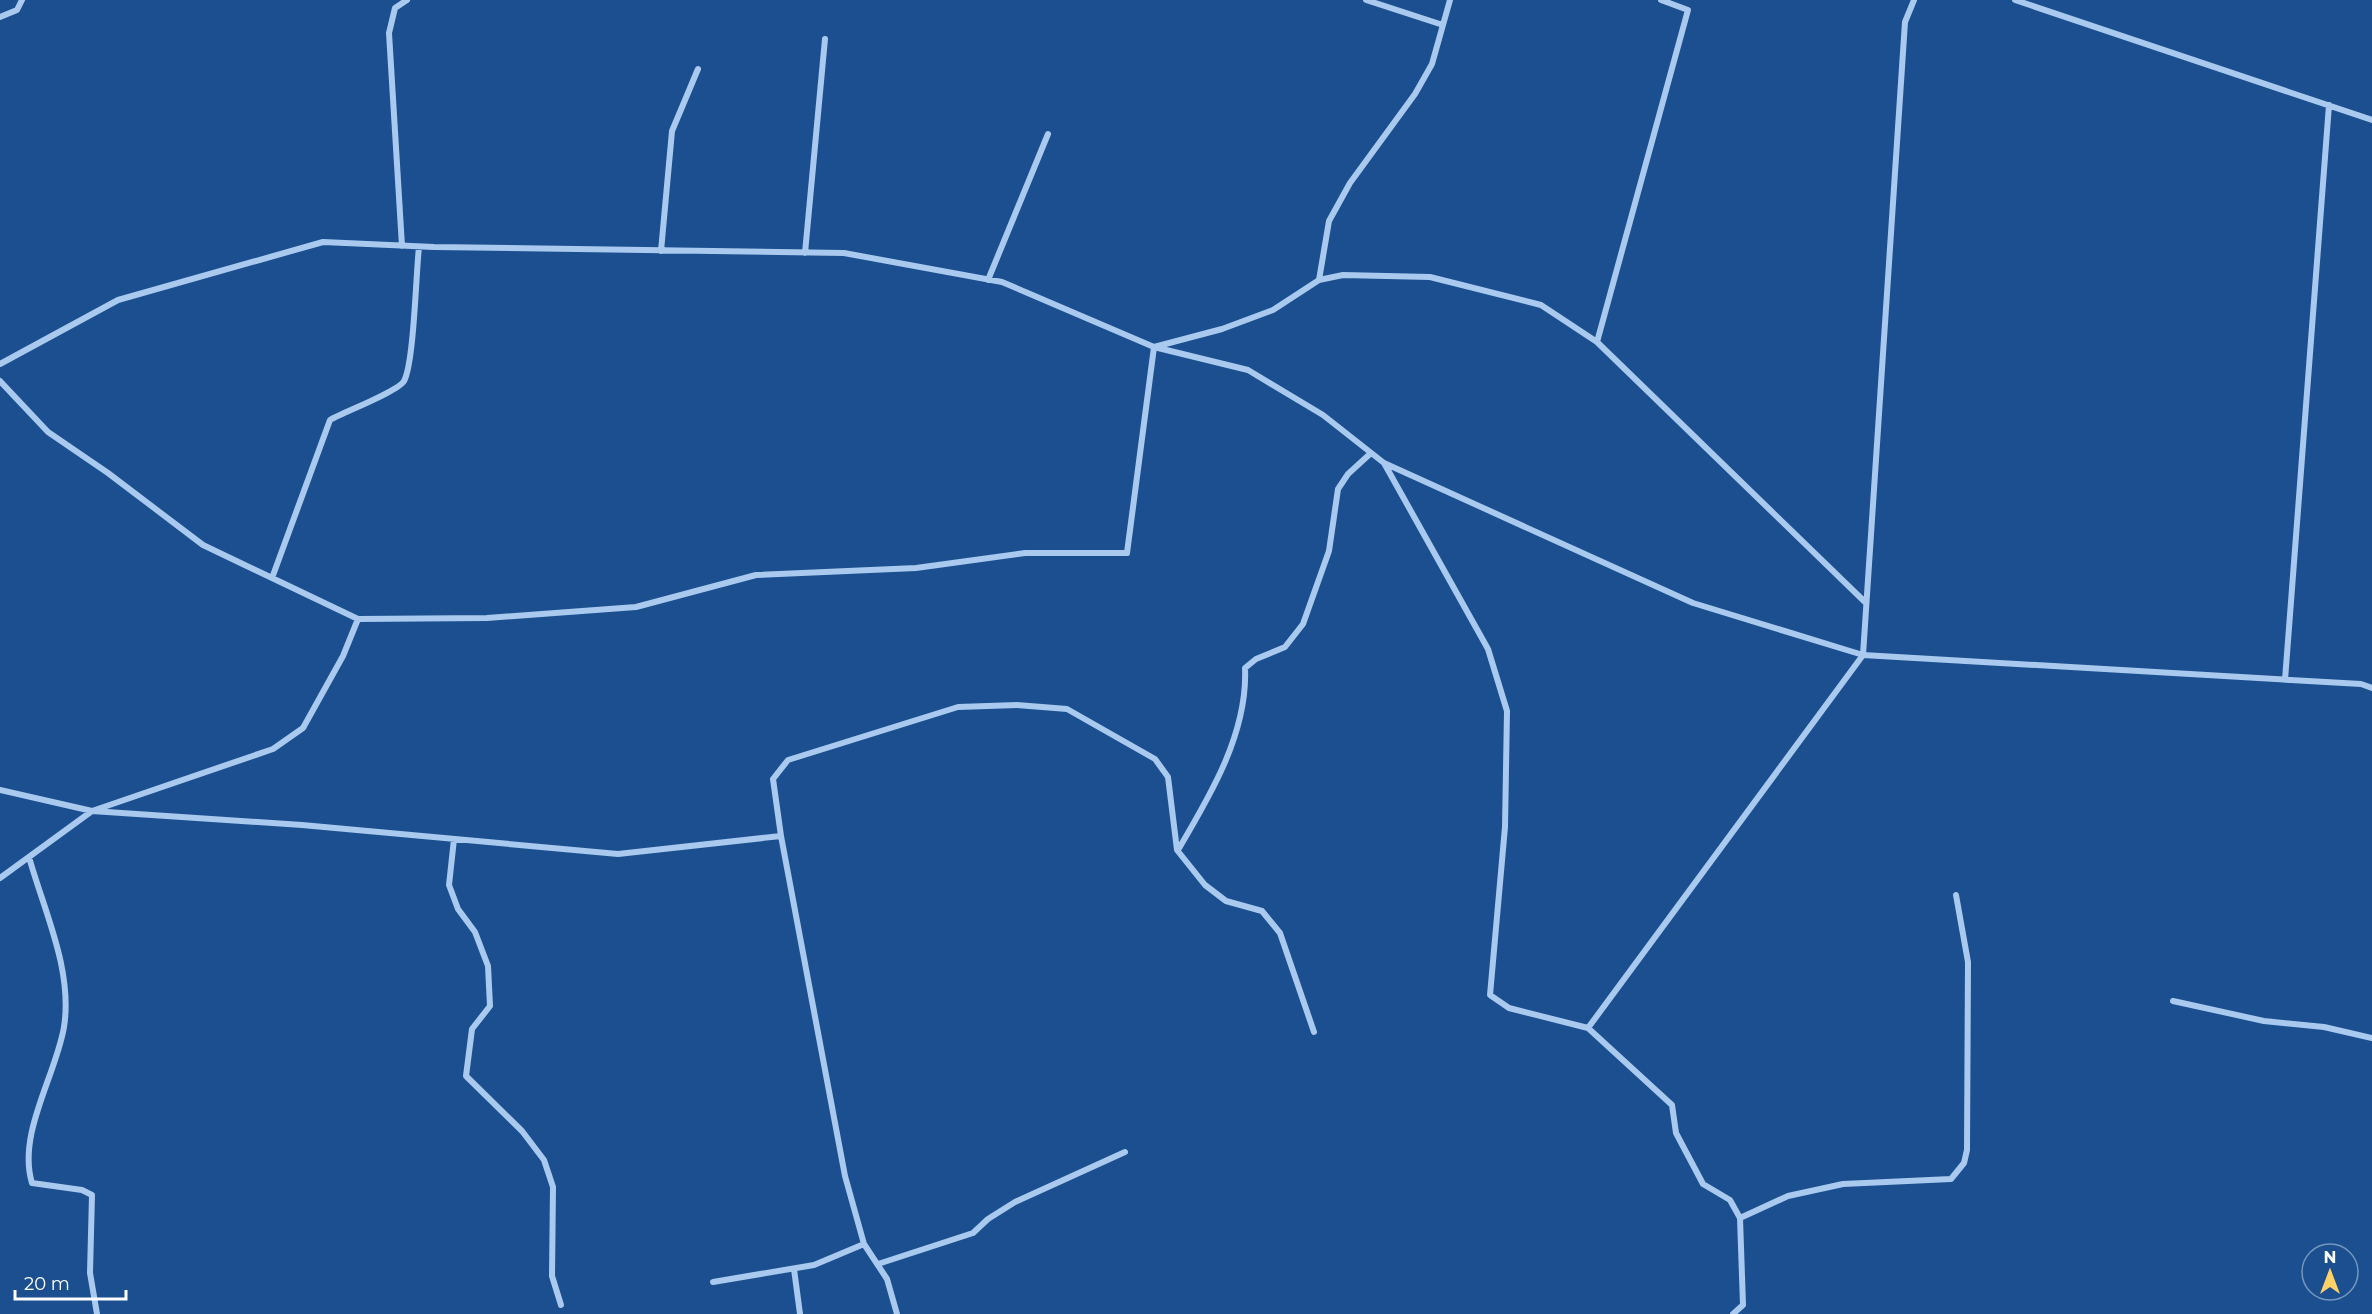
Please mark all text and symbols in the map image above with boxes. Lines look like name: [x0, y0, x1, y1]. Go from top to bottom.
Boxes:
north arrow: [2300, 1242, 2360, 1302]
text: N: [2324, 1248, 2336, 1267]
scale bar: [15, 1263, 126, 1301]
text: 20 m: [24, 1273, 70, 1295]

